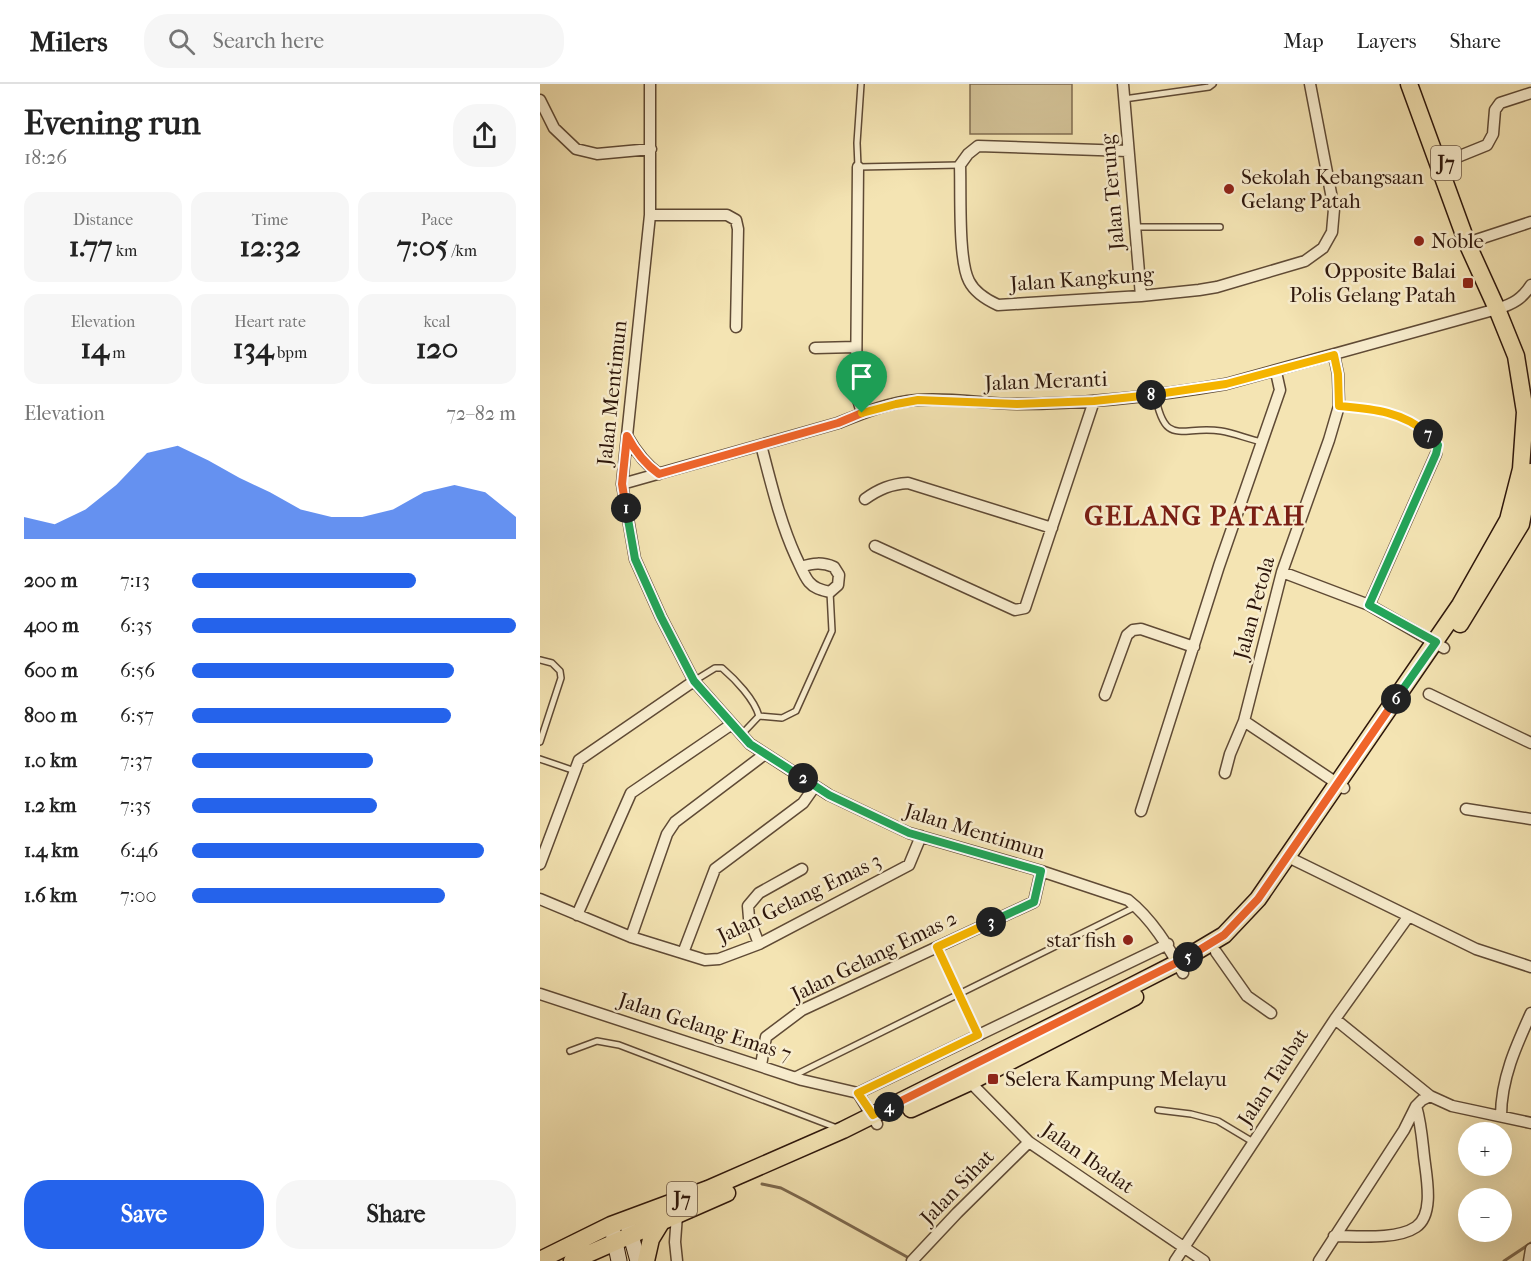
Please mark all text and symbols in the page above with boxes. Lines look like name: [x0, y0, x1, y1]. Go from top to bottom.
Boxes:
search box: [144, 14, 564, 68]
text: Milers: [30, 25, 108, 58]
icon: search: [165, 25, 198, 58]
text: Search here: [213, 28, 324, 54]
text: Map: [1283, 29, 1324, 53]
text: Layers: [1357, 29, 1416, 53]
text: Share: [1449, 29, 1501, 53]
text: Evening run: [24, 104, 201, 143]
button: share: [453, 104, 516, 167]
street label: Jalan Terung: [1095, 132, 1129, 253]
text: 18:26: [24, 146, 67, 169]
road number: J7: [1431, 146, 1461, 180]
place label: Sekolah Kebangsaan Gelang Patah: [1241, 165, 1424, 213]
marker: Sekolah Kebangsaan Gelang Patah: [1222, 182, 1236, 196]
text: Distance: [73, 210, 133, 229]
text: Time: [252, 210, 288, 229]
text: Pace: [421, 210, 453, 229]
text: 1.77: [69, 229, 112, 264]
text: 12:32: [239, 229, 301, 264]
text: 7:05: [397, 229, 448, 264]
place label: Noble: [1431, 229, 1484, 253]
marker: Noble: [1412, 234, 1426, 248]
text: km: [112, 241, 137, 260]
text: /km: [448, 241, 477, 260]
place label: Opposite Balai Polis Gelang Patah: [1289, 259, 1456, 307]
street label: Jalan Kangkung: [1007, 262, 1155, 296]
marker: Opposite Balai Polis Gelang Patah: [1461, 276, 1475, 290]
text: Elevation: [71, 312, 135, 331]
text: Heart rate: [234, 312, 306, 331]
text: kcal: [424, 312, 450, 331]
street label: Jalan Mentimun: [592, 319, 632, 469]
text: 14: [80, 331, 109, 366]
text: 134: [233, 331, 274, 366]
text: 120: [416, 331, 458, 366]
text: m: [109, 343, 126, 362]
text: bpm: [274, 343, 307, 362]
pin: [836, 351, 887, 413]
icon: arrive: [845, 360, 878, 393]
street label: Jalan Meranti: [982, 367, 1108, 395]
pin: 8: [1136, 380, 1166, 410]
text: 8: [1147, 385, 1155, 404]
text: Elevation: [24, 402, 105, 425]
text: 72–82 m: [446, 402, 516, 425]
pin: 7: [1413, 419, 1443, 449]
text: 7: [1424, 424, 1432, 443]
pin: 1: [611, 493, 641, 523]
text: 1: [623, 498, 629, 517]
district label: GELANG PATAH: [1084, 500, 1306, 532]
street label: Jalan Petola: [1228, 554, 1279, 664]
text: 200 m: [24, 569, 77, 592]
text: 7:13: [120, 569, 150, 592]
text: 400 m: [24, 614, 79, 637]
text: 6:35: [120, 614, 153, 637]
text: 600 m: [24, 659, 78, 682]
text: 6:56: [120, 659, 155, 682]
pin: 6: [1381, 684, 1411, 714]
text: 6: [1392, 689, 1400, 708]
text: 800 m: [24, 704, 77, 727]
text: 6:57: [120, 704, 154, 727]
text: 1.0 km: [24, 749, 77, 772]
text: 7:37: [120, 749, 152, 772]
pin: 2: [788, 763, 818, 793]
text: 2: [799, 768, 807, 787]
text: 1.2 km: [24, 794, 77, 817]
text: 7:35: [120, 794, 151, 817]
street label: Jalan Mentimun: [900, 798, 1048, 864]
text: 1.4 km: [24, 839, 79, 862]
text: 6:46: [120, 839, 158, 862]
street label: Jalan Gelang Emas 3: [712, 848, 885, 949]
text: 1.6 km: [24, 884, 77, 907]
text: 7:00: [120, 884, 157, 907]
street label: Jalan Gelang Emas 2: [786, 905, 961, 1007]
pin: 3: [976, 907, 1006, 937]
text: 3: [988, 912, 994, 931]
place label: star fish: [1046, 928, 1116, 952]
marker: star fish: [1121, 933, 1135, 947]
pin: 5: [1173, 942, 1203, 972]
text: 5: [1185, 947, 1191, 966]
street label: Jalan Gelang Emas 7: [614, 987, 794, 1066]
street label: Jalan Taubat: [1232, 1023, 1314, 1132]
place label: Selera Kampung Melayu: [1005, 1067, 1227, 1091]
marker: Selera Kampung Melayu: [986, 1072, 1000, 1086]
pin: 4: [874, 1092, 904, 1122]
text: 4: [884, 1097, 894, 1116]
street label: Jalan Ibadat: [1036, 1116, 1139, 1199]
map controls: [1458, 1122, 1512, 1242]
button: +: [1458, 1122, 1512, 1176]
street label: Jalan Sihat: [914, 1144, 999, 1231]
button: Save: [24, 1180, 264, 1249]
button: Share: [276, 1180, 516, 1249]
road number: J7: [667, 1182, 697, 1216]
button: −: [1458, 1188, 1512, 1242]

